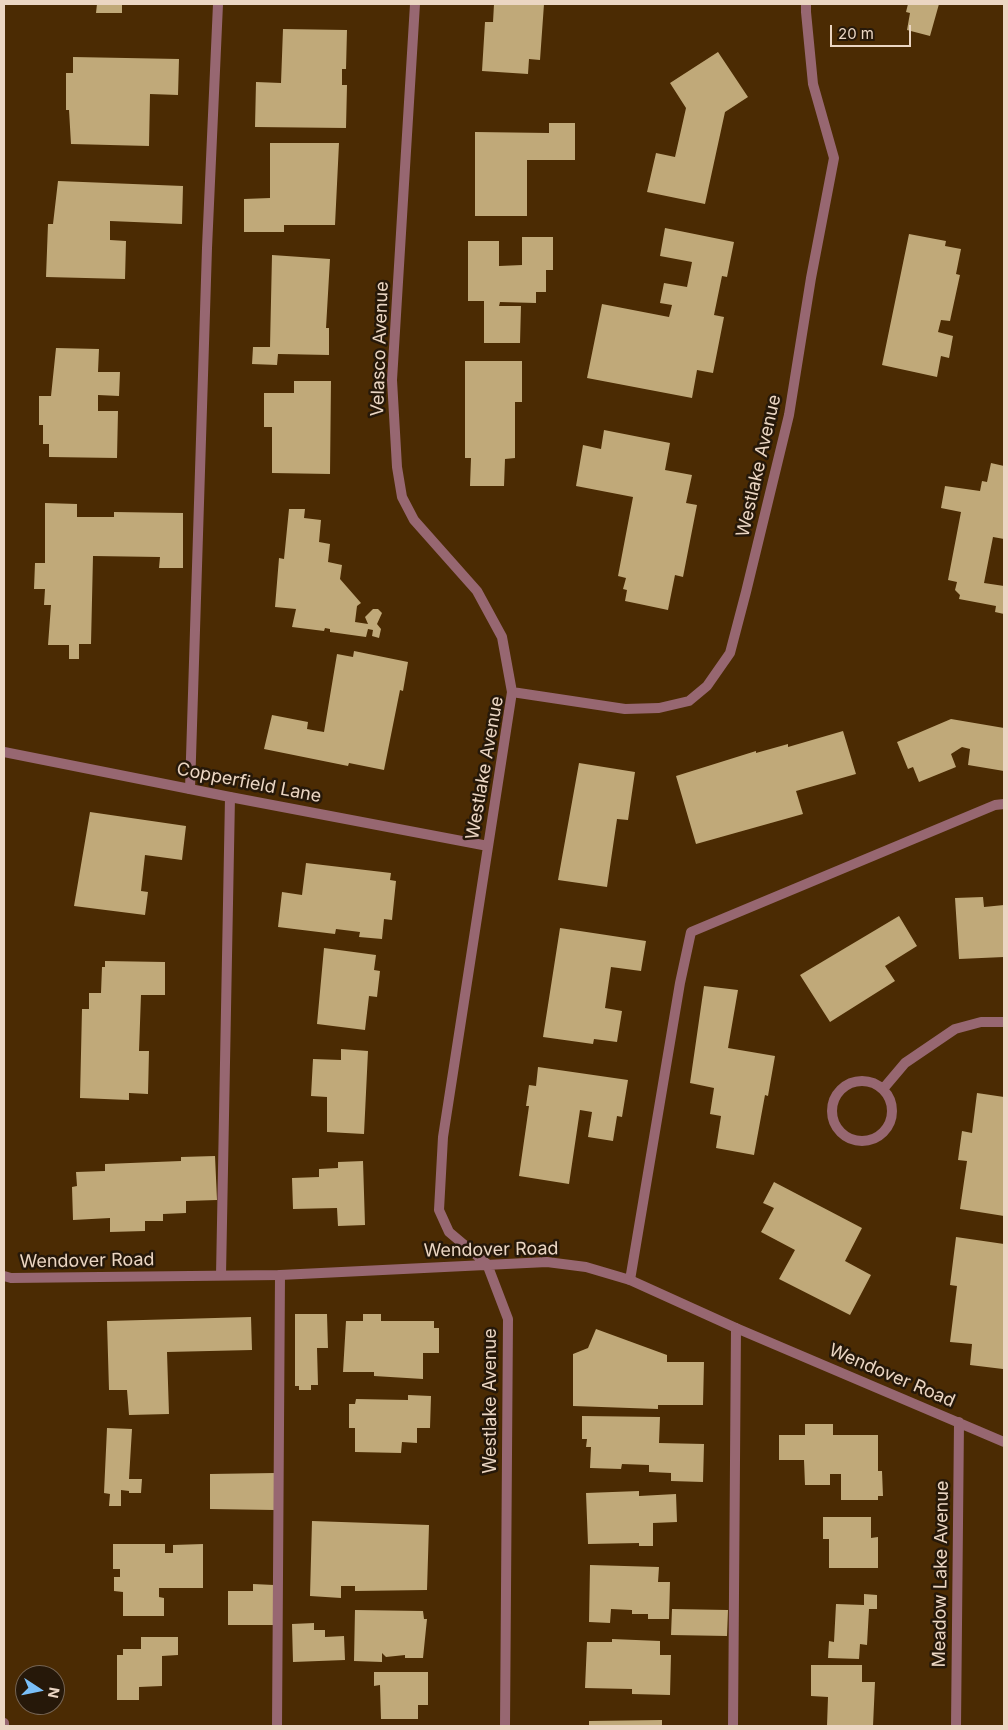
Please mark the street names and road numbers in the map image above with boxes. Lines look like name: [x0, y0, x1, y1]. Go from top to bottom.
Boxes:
street label: Velasco Avenue: [367, 281, 393, 417]
street label: Westlake Avenue: [732, 393, 786, 539]
street label: Westlake Avenue: [462, 695, 508, 841]
street label: Copperfield Lane: [175, 758, 323, 808]
street label: Wendover Road: [423, 1238, 559, 1262]
street label: Wendover Road: [19, 1249, 155, 1273]
street label: Westlake Avenue: [480, 1328, 502, 1474]
street label: Wendover Road: [826, 1340, 958, 1412]
street label: Meadow Lake Avenue: [929, 1480, 953, 1668]

